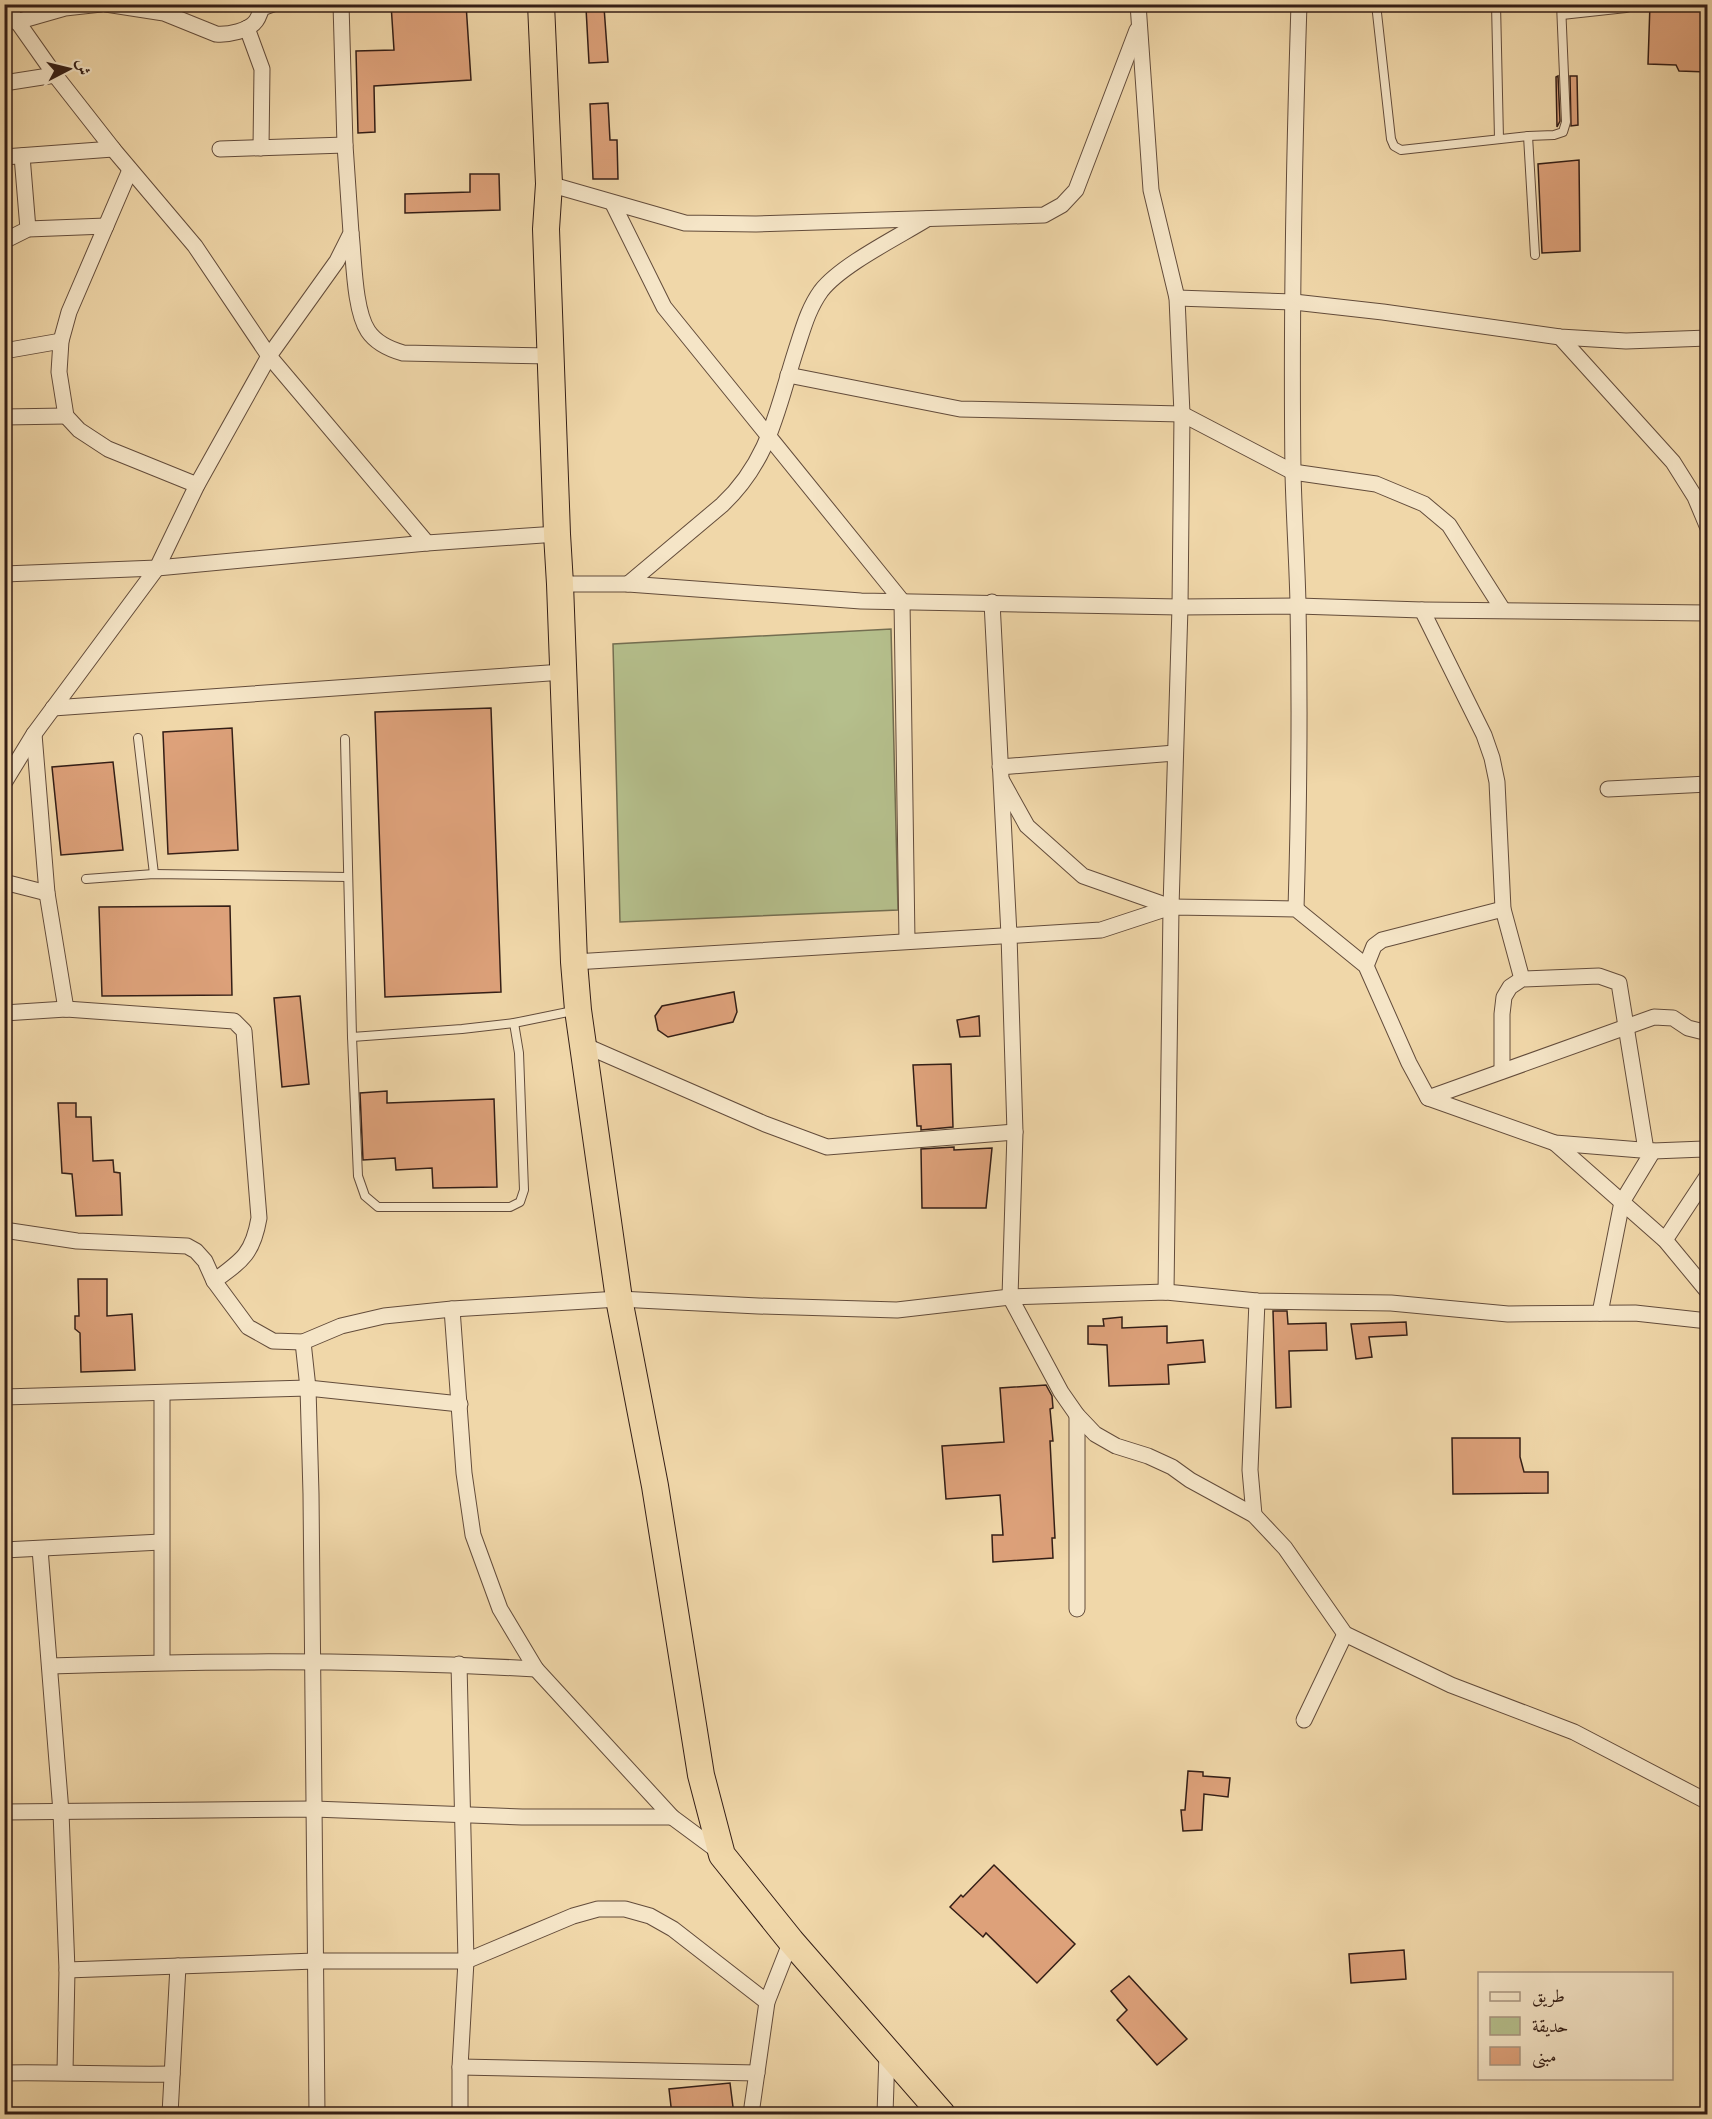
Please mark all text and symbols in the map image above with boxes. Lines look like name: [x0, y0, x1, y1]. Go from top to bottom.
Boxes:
north arrow: [39, 39, 99, 99]
text: ش: [69, 58, 94, 77]
legend: [1478, 1972, 1673, 2080]
text: طريق: [1532, 1985, 1565, 2011]
text: حديقة: [1532, 2015, 1568, 2041]
text: مبنى: [1532, 2045, 1557, 2071]

